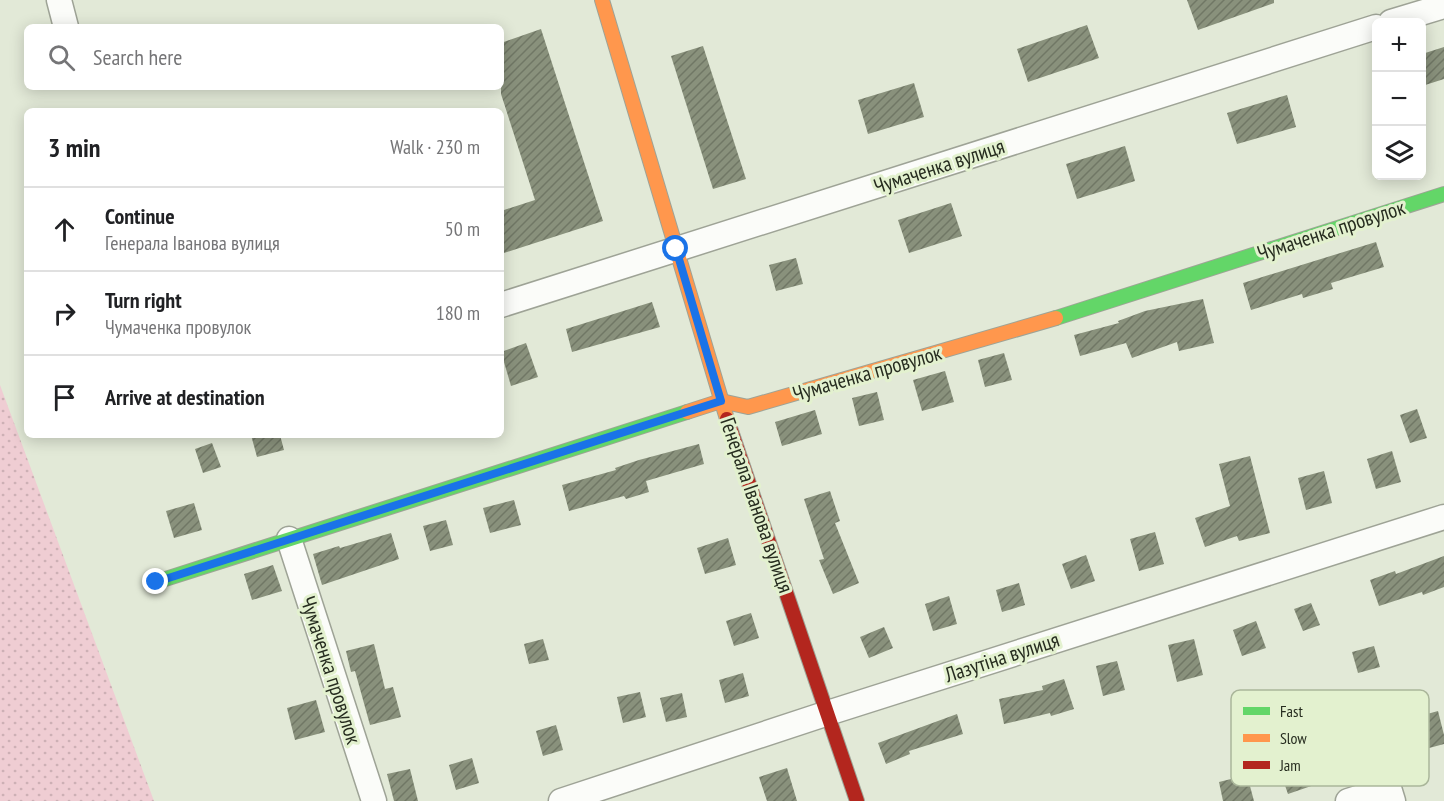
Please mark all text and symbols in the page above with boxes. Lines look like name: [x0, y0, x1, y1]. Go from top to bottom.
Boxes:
map controls: [1372, 18, 1426, 180]
button: +: [1372, 18, 1426, 72]
search box: [24, 24, 504, 90]
icon: search: [45, 41, 78, 74]
text: Search here: [93, 43, 182, 71]
button: −: [1372, 72, 1426, 126]
button: layers: [1372, 126, 1426, 180]
text: 3 min: [48, 131, 101, 164]
street label: Чумаченка вулиця: [870, 132, 1008, 200]
text: Walk · 230 m: [390, 134, 480, 160]
street label: Чумаченка провулок: [1254, 193, 1408, 267]
text: Continue: [105, 202, 175, 230]
icon: ahead: [48, 213, 81, 246]
text: 50 m: [445, 216, 480, 242]
text: Генерала Іванова вулиця: [105, 230, 280, 256]
route start: [662, 235, 688, 261]
text: Turn right: [105, 286, 182, 314]
icon: right: [48, 297, 81, 330]
text: 180 m: [436, 300, 480, 326]
text: Чумаченка провулок: [105, 314, 251, 340]
street label: Чумаченка провулок: [789, 339, 945, 407]
icon: arrive: [48, 381, 81, 414]
text: Arrive at destination: [105, 383, 265, 411]
street label: Генерала Іванова вулиця: [714, 414, 800, 596]
route end: [142, 568, 168, 594]
street label: Чумаченка провулок: [294, 593, 368, 747]
street label: Лазутіна вулиця: [940, 626, 1063, 689]
legend: [1231, 690, 1429, 786]
text: Fast: [1280, 701, 1303, 721]
text: Slow: [1280, 728, 1307, 748]
text: Jam: [1279, 755, 1301, 775]

